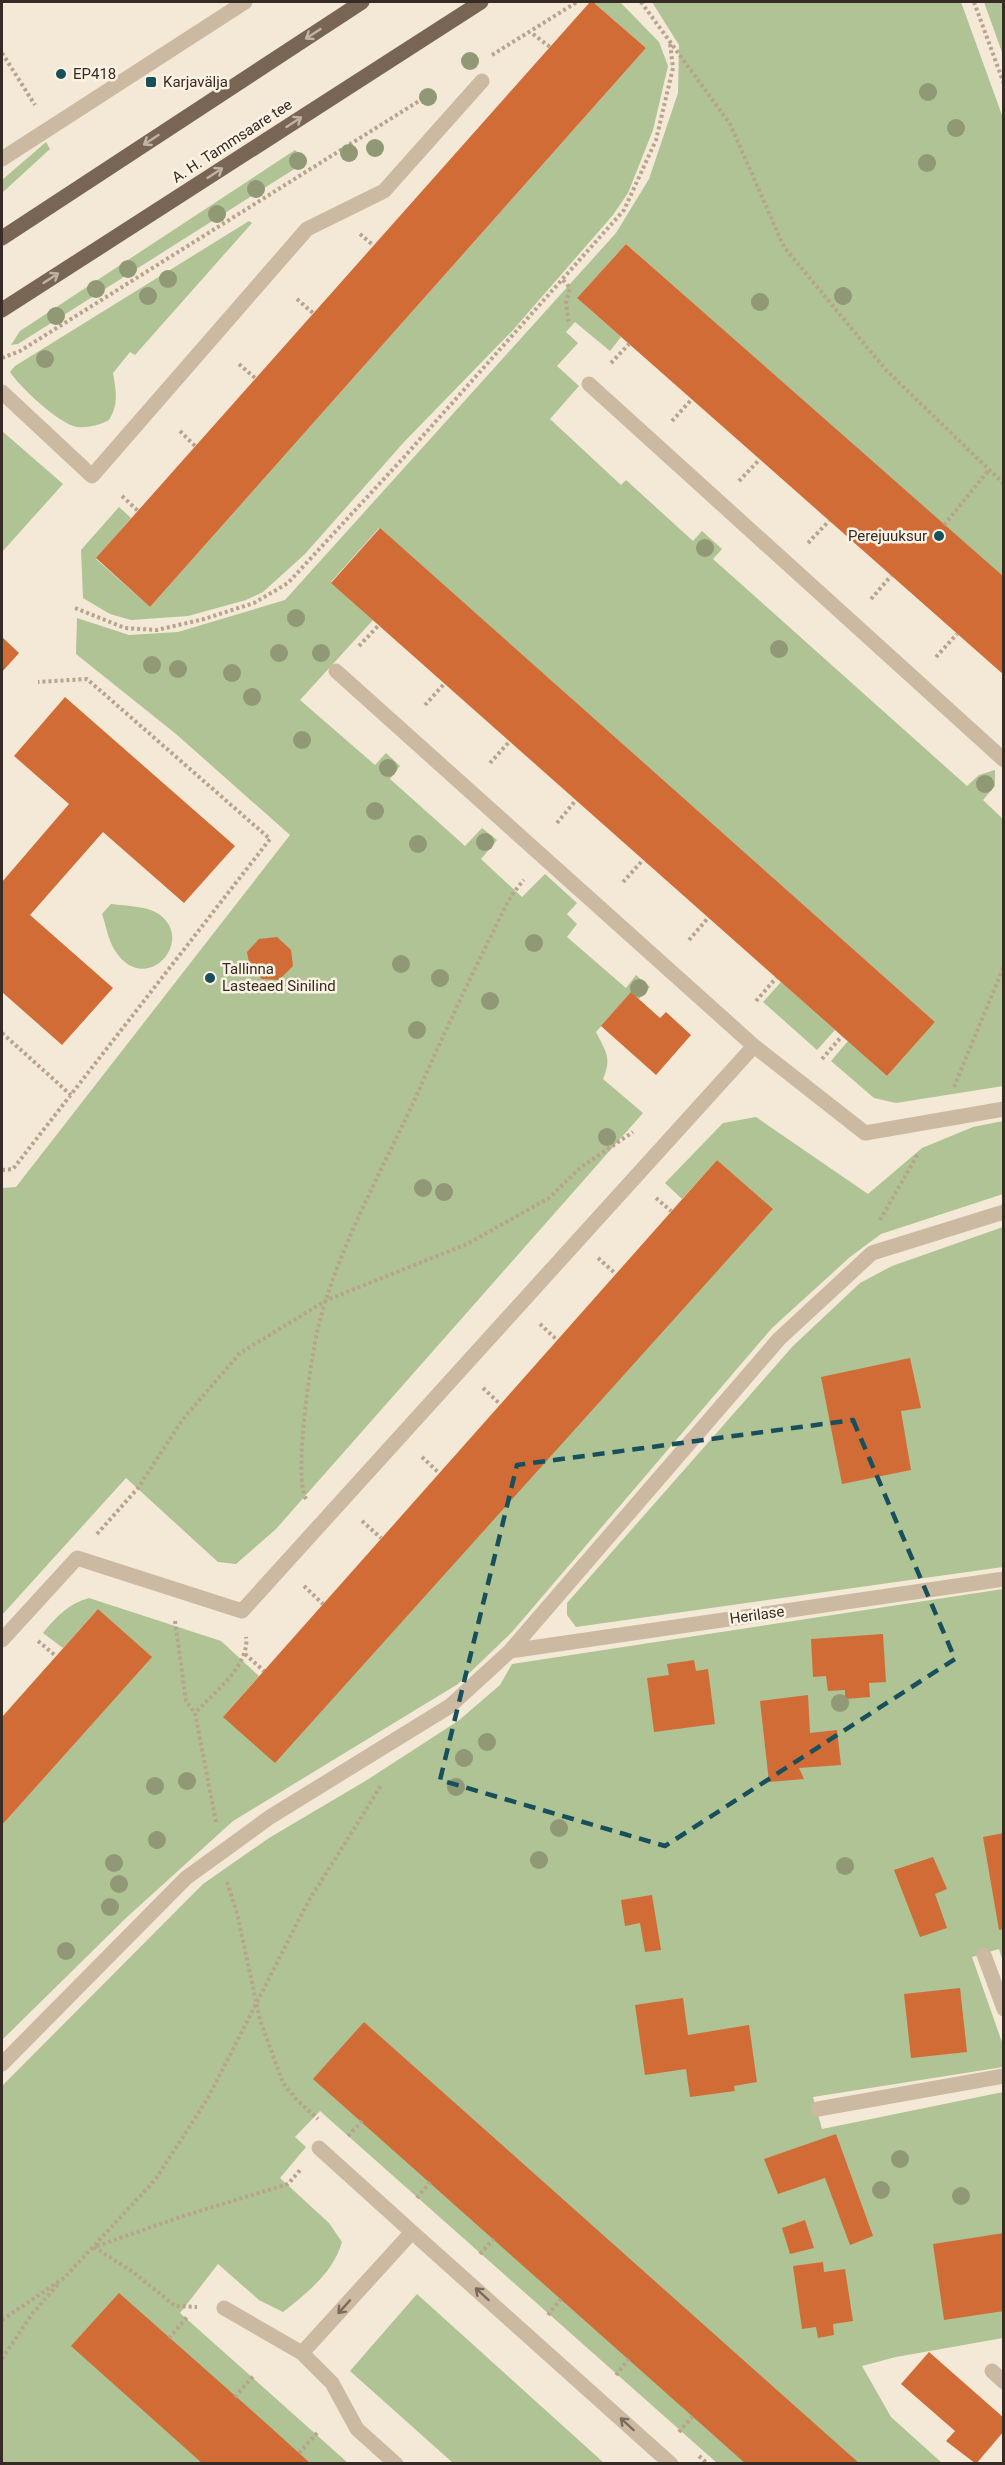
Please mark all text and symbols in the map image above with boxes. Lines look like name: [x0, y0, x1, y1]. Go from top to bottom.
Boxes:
one-way arrow: [304, 27, 321, 40]
place label: EP418: [73, 65, 116, 83]
marker: EP418: [54, 67, 68, 81]
place label: Karjavälja: [163, 73, 228, 91]
marker: Karjavälja: [144, 75, 158, 89]
street label: A. H. Tammsaare tee: [169, 95, 295, 187]
one-way arrow: [285, 116, 302, 129]
one-way arrow: [143, 133, 160, 146]
one-way arrow: [206, 167, 223, 179]
one-way arrow: [42, 272, 59, 284]
place label: Perejuuksur: [848, 527, 927, 545]
marker: Perejuuksur: [932, 529, 946, 543]
place label: Tallinna Lasteaed Sinilind: [222, 960, 336, 995]
marker: Tallinna Lasteaed Sinilind: [203, 971, 217, 985]
street label: Herilase: [729, 1602, 785, 1628]
one-way arrow: [475, 2287, 490, 2301]
one-way arrow: [337, 2299, 351, 2314]
one-way arrow: [620, 2417, 635, 2431]

